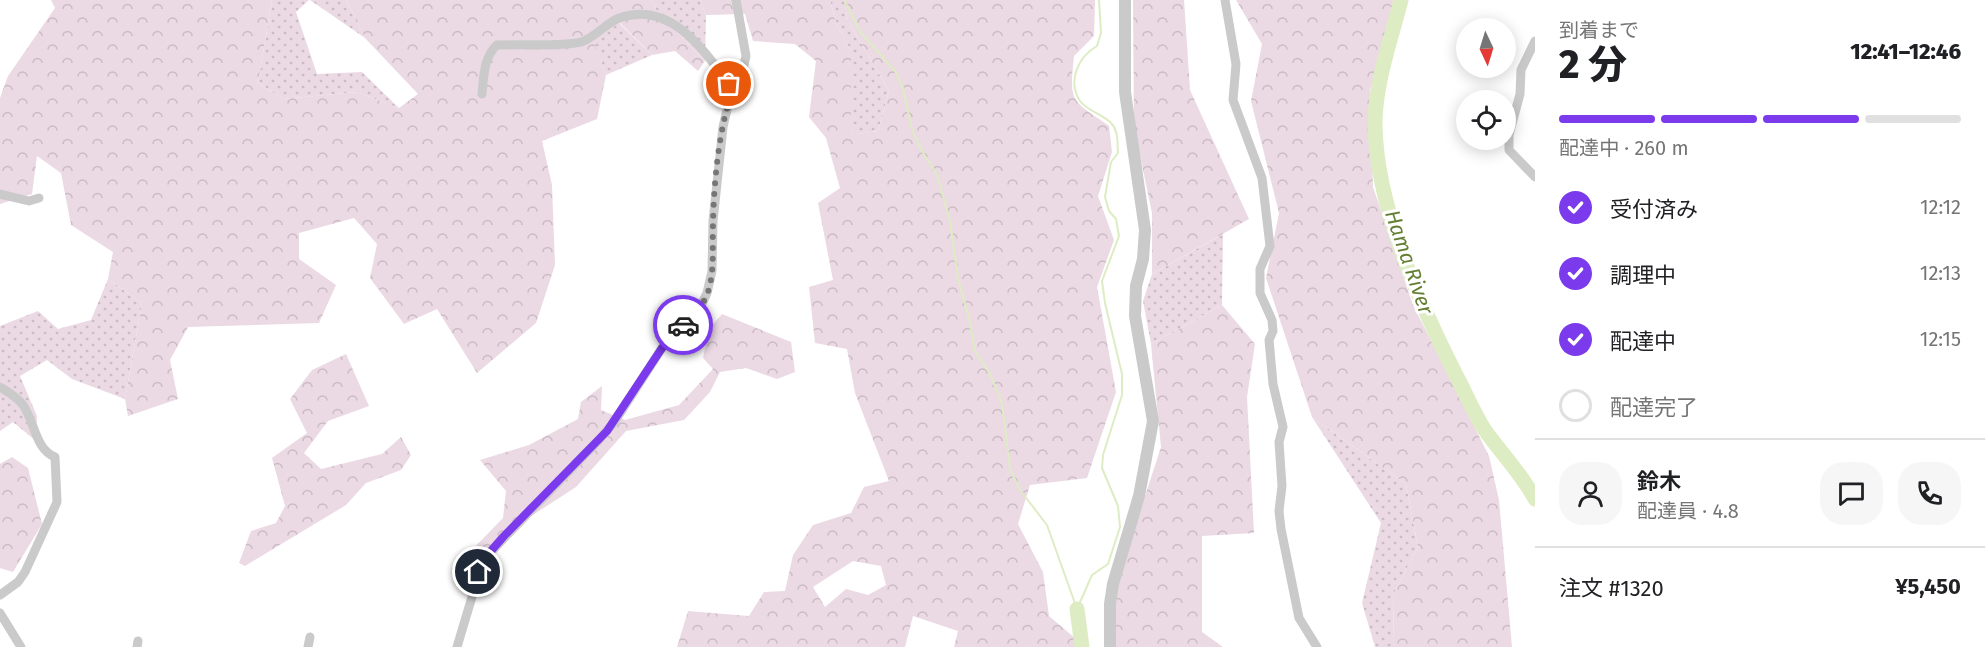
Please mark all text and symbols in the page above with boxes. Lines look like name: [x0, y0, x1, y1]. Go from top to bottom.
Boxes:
north arrow: [1456, 18, 1516, 78]
map controls: [1456, 18, 1516, 150]
text: 到着まで: [1559, 18, 1639, 42]
text: 12:41–12:46: [1850, 38, 1961, 65]
text: 2 分: [1559, 42, 1627, 88]
pin: [703, 58, 754, 109]
icon: bag: [712, 67, 745, 100]
button: locate: [1456, 90, 1516, 150]
text: 配達中 · 260 m: [1559, 136, 1689, 160]
icon: check: [1559, 191, 1592, 224]
text: 12:12: [1920, 195, 1961, 219]
text: 受付済み: [1610, 196, 1698, 223]
water label: Hama River: [1379, 206, 1439, 319]
icon: check: [1559, 257, 1592, 290]
text: 12:13: [1920, 261, 1961, 285]
text: 調理中: [1610, 262, 1676, 289]
courier: [653, 295, 713, 355]
icon: car: [667, 309, 700, 342]
icon: check: [1559, 323, 1592, 356]
text: 12:15: [1920, 327, 1961, 351]
text: 配達中: [1610, 328, 1676, 355]
text: 配達完了: [1610, 394, 1698, 421]
button: person: [1559, 462, 1622, 525]
button: chat: [1820, 462, 1883, 525]
button: phone: [1898, 462, 1961, 525]
text: 鈴木: [1637, 468, 1681, 495]
text: 配達員 · 4.8: [1637, 499, 1739, 523]
pin: [452, 546, 503, 597]
icon: home: [461, 555, 494, 588]
text: ¥5,450: [1895, 573, 1961, 600]
text: 注文 #1320: [1559, 575, 1664, 602]

